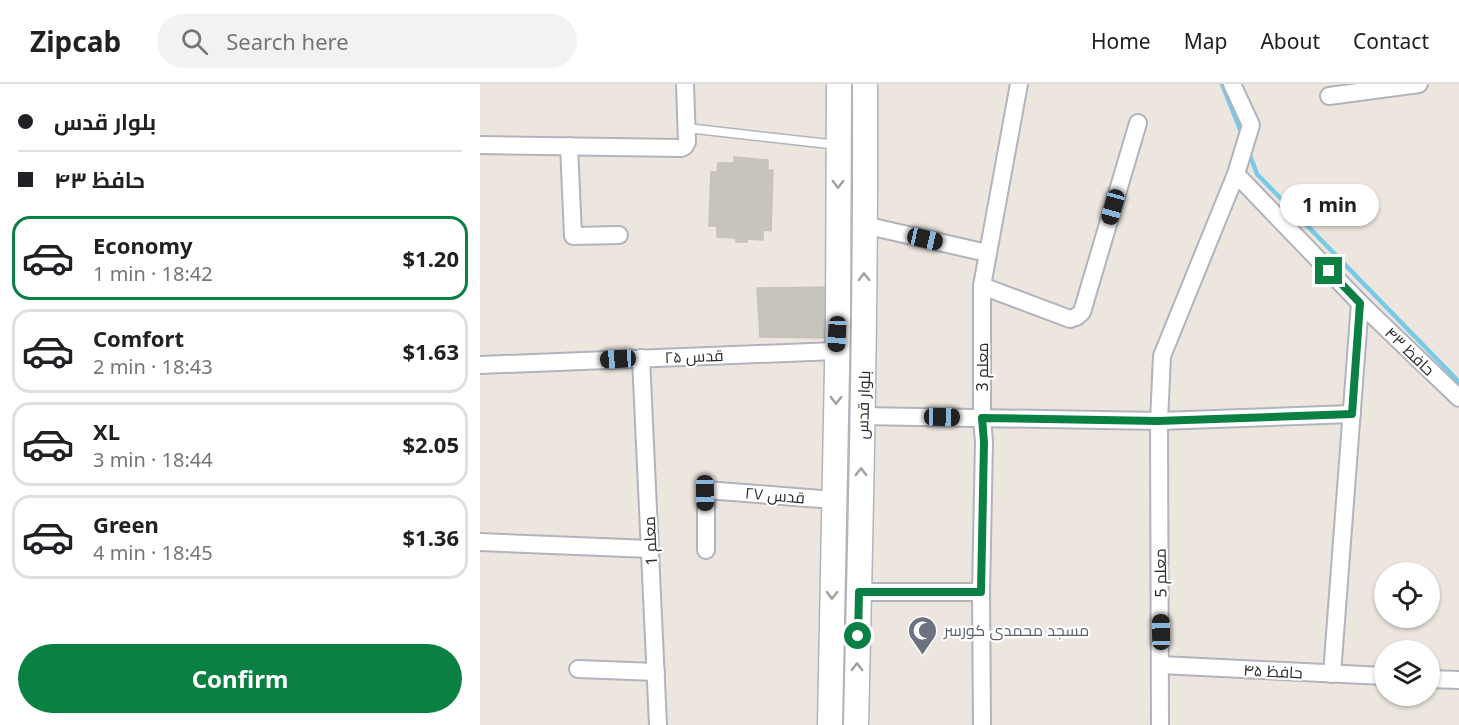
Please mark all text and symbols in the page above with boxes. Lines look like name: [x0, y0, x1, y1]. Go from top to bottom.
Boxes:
search box: [157, 14, 577, 68]
text: Zipcab: [30, 22, 121, 60]
icon: search: [178, 25, 211, 58]
text: Search here: [226, 26, 349, 56]
text: Home: [1091, 27, 1151, 55]
text: Map: [1184, 27, 1227, 55]
text: About: [1260, 27, 1320, 55]
text: Contact: [1353, 27, 1429, 55]
text: بلوار قدس: [54, 106, 156, 136]
text: حافظ ۴۳: [54, 164, 145, 194]
one-way arrow: [832, 180, 844, 189]
callout: 1 min: [1280, 184, 1378, 226]
car: [1099, 187, 1127, 227]
text: 1 min: [1302, 191, 1357, 218]
car: [905, 226, 945, 252]
text: Economy: [93, 230, 192, 260]
icon: car: [21, 231, 75, 285]
text: $1.20: [402, 243, 459, 273]
route end: [1315, 257, 1342, 284]
text: 1 min · 18:42: [93, 260, 213, 287]
one-way arrow: [858, 272, 870, 281]
car: [827, 316, 847, 352]
street label: حافظ ۴۳: [1380, 322, 1440, 380]
text: Comfort: [93, 323, 184, 353]
icon: car: [21, 324, 75, 378]
text: $1.63: [402, 336, 459, 366]
street label: معلم 3: [971, 342, 994, 392]
street label: قدس ۲۵: [664, 344, 724, 368]
car: [600, 349, 636, 369]
text: 2 min · 18:43: [93, 353, 213, 380]
street label: بلوار قدس: [851, 370, 875, 440]
one-way arrow: [830, 396, 842, 405]
car: [924, 408, 960, 426]
text: XL: [93, 416, 120, 446]
icon: car: [21, 417, 75, 471]
text: $2.05: [402, 429, 459, 459]
text: 3 min · 18:44: [93, 446, 213, 473]
one-way arrow: [855, 467, 867, 476]
car: [696, 475, 714, 511]
street label: قدس ۲۷: [744, 481, 806, 509]
text: Green: [93, 509, 159, 539]
icon: car: [21, 510, 75, 564]
street label: معلم 1: [638, 516, 663, 566]
text: $1.36: [402, 522, 459, 552]
text: 4 min · 18:45: [93, 539, 213, 566]
street label: معلم 5: [1149, 548, 1172, 598]
map controls: [1374, 562, 1440, 706]
button: locate: [1374, 562, 1440, 628]
one-way arrow: [826, 591, 838, 600]
mosque icon: مسجد محمدی کورسر: [907, 614, 939, 656]
car: [1152, 614, 1170, 650]
place label: مسجد محمدی کورسر: [943, 619, 1089, 641]
route start: [844, 622, 871, 649]
button: layers: [1374, 640, 1440, 706]
button: Confirm: [18, 644, 462, 713]
street label: حافظ ۴۵: [1243, 658, 1303, 684]
one-way arrow: [851, 662, 863, 671]

